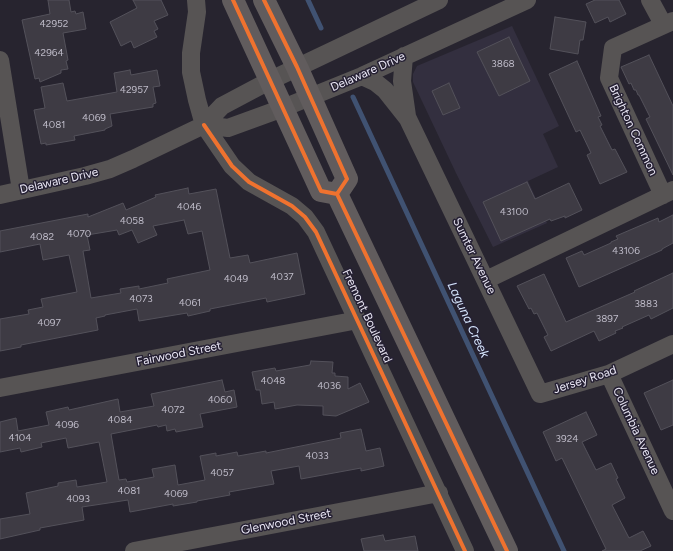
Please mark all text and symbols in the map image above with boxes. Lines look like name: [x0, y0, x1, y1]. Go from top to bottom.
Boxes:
house number: 42952: [40, 18, 68, 30]
house number: 42964: [34, 47, 64, 59]
street label: Delaware Drive: [328, 49, 408, 95]
house number: 3868: [491, 58, 515, 70]
street label: Brighton Common: [606, 82, 660, 178]
house number: 42957: [120, 84, 148, 96]
house number: 4069: [82, 112, 106, 124]
house number: 4081: [43, 119, 65, 131]
street label: Delaware Drive: [18, 165, 100, 197]
house number: 4046: [177, 201, 201, 213]
house number: 43100: [500, 206, 528, 218]
house number: 4058: [120, 215, 144, 227]
street label: Sumter Avenue: [449, 216, 499, 296]
house number: 4070: [67, 228, 91, 240]
house number: 4082: [30, 231, 54, 243]
house number: 43106: [612, 245, 640, 257]
street label: Fremont Boulevard: [339, 267, 395, 365]
house number: 4037: [270, 271, 294, 283]
house number: 4049: [224, 273, 248, 285]
water label: Laguna Creek: [444, 280, 492, 360]
house number: 4073: [129, 293, 153, 305]
house number: 4061: [179, 297, 201, 309]
house number: 3883: [634, 298, 658, 310]
house number: 3897: [596, 313, 618, 325]
house number: 4097: [37, 317, 61, 329]
street label: Fairwood Street: [135, 339, 223, 369]
street label: Jersey Road: [552, 363, 618, 397]
house number: 4048: [261, 375, 285, 387]
house number: 4036: [317, 380, 341, 392]
street label: Columbia Avenue: [609, 385, 663, 477]
house number: 4060: [208, 394, 232, 406]
house number: 4072: [161, 404, 185, 416]
house number: 4084: [108, 414, 132, 426]
house number: 4096: [55, 419, 79, 431]
house number: 4104: [9, 432, 31, 444]
house number: 3924: [556, 433, 578, 445]
house number: 4033: [305, 450, 329, 462]
house number: 4057: [210, 467, 234, 479]
house number: 4081: [118, 485, 140, 497]
house number: 4069: [164, 488, 188, 500]
house number: 4093: [66, 493, 90, 505]
street label: Glenwood Street: [240, 506, 332, 538]

